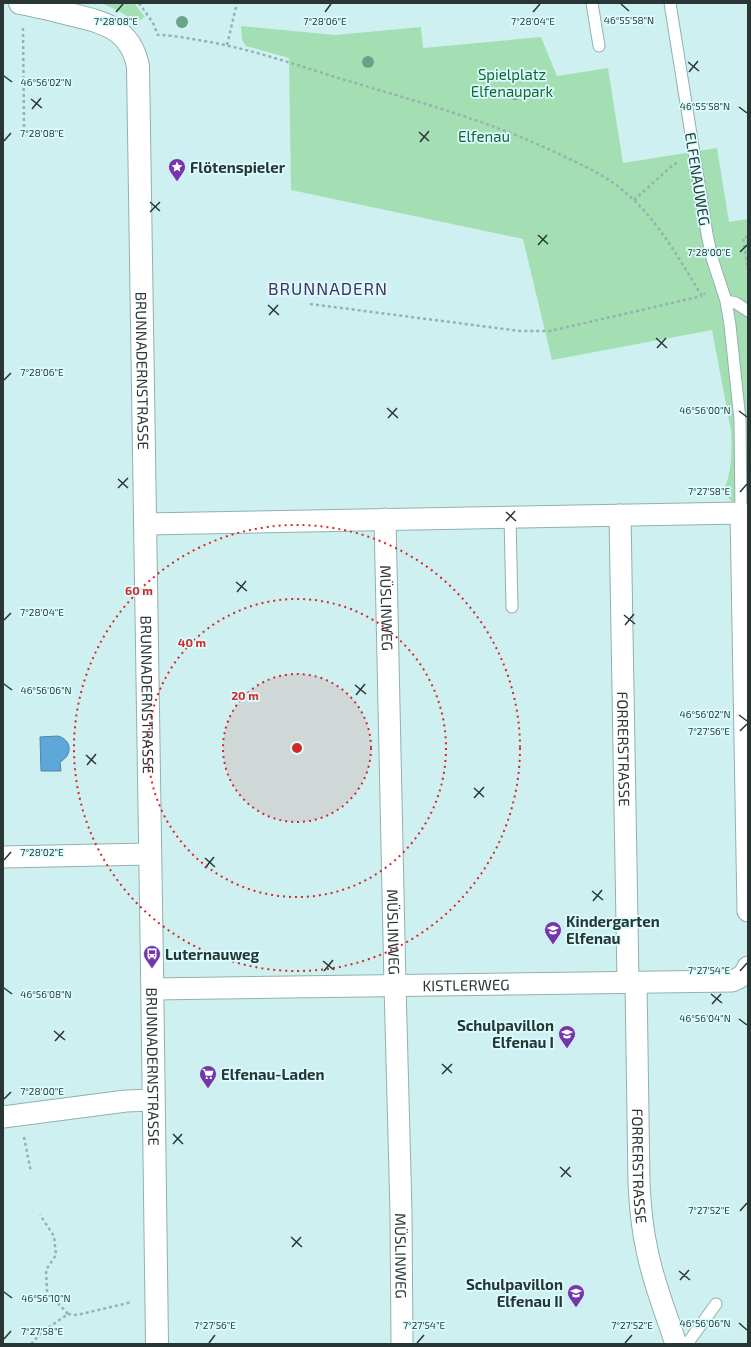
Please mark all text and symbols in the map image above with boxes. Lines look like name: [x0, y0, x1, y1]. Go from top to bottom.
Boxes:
text: 46°55'58"N: [604, 14, 654, 26]
text: 7°28'08"E: [94, 15, 138, 27]
text: 7°28'06"E: [303, 15, 347, 27]
text: 7°28'04"E: [511, 15, 555, 27]
park label: Spielplatz Elfenaupark: [471, 65, 554, 100]
text: 46°56'02"N: [21, 76, 71, 88]
text: 46°55'58"N: [680, 100, 730, 112]
text: 7°28'08"E: [20, 127, 64, 139]
park label: Elfenau: [458, 127, 510, 145]
street label: ELFENAUWEG: [682, 131, 714, 227]
place icon: Flötenspieler: [167, 157, 187, 182]
place label: Flötenspieler: [190, 158, 286, 176]
text: 7°28'00"E: [687, 246, 731, 258]
district label: BRUNNADERN: [268, 278, 388, 298]
street label: BRUNNADERNSTRASSE: [132, 291, 153, 450]
text: 7°28'06"E: [20, 366, 64, 378]
text: 46°56'00"N: [679, 404, 731, 416]
text: 7°27'58"E: [688, 485, 730, 497]
street label: MÜSLINWEG: [377, 565, 397, 651]
text: 60 m: [125, 583, 153, 597]
text: 7°28'04"E: [20, 606, 64, 618]
street label: BRUNNADERNSTRASSE: [138, 615, 158, 774]
text: 40 m: [178, 635, 206, 649]
text: 46°56'06"N: [21, 684, 72, 696]
text: 20 m: [231, 688, 259, 702]
street label: FORRERSTRASSE: [614, 691, 634, 807]
text: 46°56'02"N: [680, 708, 730, 720]
text: 7°27'56"E: [688, 725, 730, 737]
centre of rings: [290, 741, 304, 755]
text: 7°28'02"E: [20, 846, 64, 858]
street label: MÜSLINWEG: [384, 889, 404, 975]
place label: Kindergarten Elfenau: [566, 912, 660, 947]
school or university icon: Kindergarten Elfenau: [543, 920, 563, 945]
bus stop icon: Luternauweg: [142, 944, 162, 969]
place label: Luternauweg: [165, 945, 260, 963]
text: 7°27'54"E: [688, 964, 730, 976]
street label: KISTLERWEG: [422, 975, 510, 994]
street label: BRUNNADERNSTRASSE: [143, 987, 163, 1146]
text: 46°56'08"N: [20, 988, 72, 1000]
text: 46°56'04"N: [679, 1012, 731, 1024]
place label: Schulpavillon Elfenau I: [457, 1016, 554, 1051]
school or university icon: Schulpavillon Elfenau I: [557, 1024, 577, 1049]
supermarket icon: Elfenau-Laden: [198, 1064, 218, 1089]
place label: Elfenau-Laden: [221, 1065, 325, 1083]
text: 7°28'00"E: [20, 1085, 64, 1097]
street label: FORRERSTRASSE: [629, 1108, 651, 1225]
text: 7°27'52"E: [688, 1204, 730, 1216]
street label: MÜSLINWEG: [392, 1213, 411, 1299]
place label: Schulpavillon Elfenau II: [466, 1275, 563, 1310]
school or university icon: Schulpavillon Elfenau II: [566, 1283, 586, 1308]
text: 46°56'10"N: [21, 1292, 71, 1304]
text: 46°56'06"N: [680, 1317, 731, 1329]
text: 7°27'56"E: [194, 1319, 236, 1331]
text: 7°27'54"E: [403, 1319, 445, 1331]
text: 7°27'52"E: [611, 1319, 653, 1331]
text: 7°27'58"E: [21, 1325, 63, 1337]

